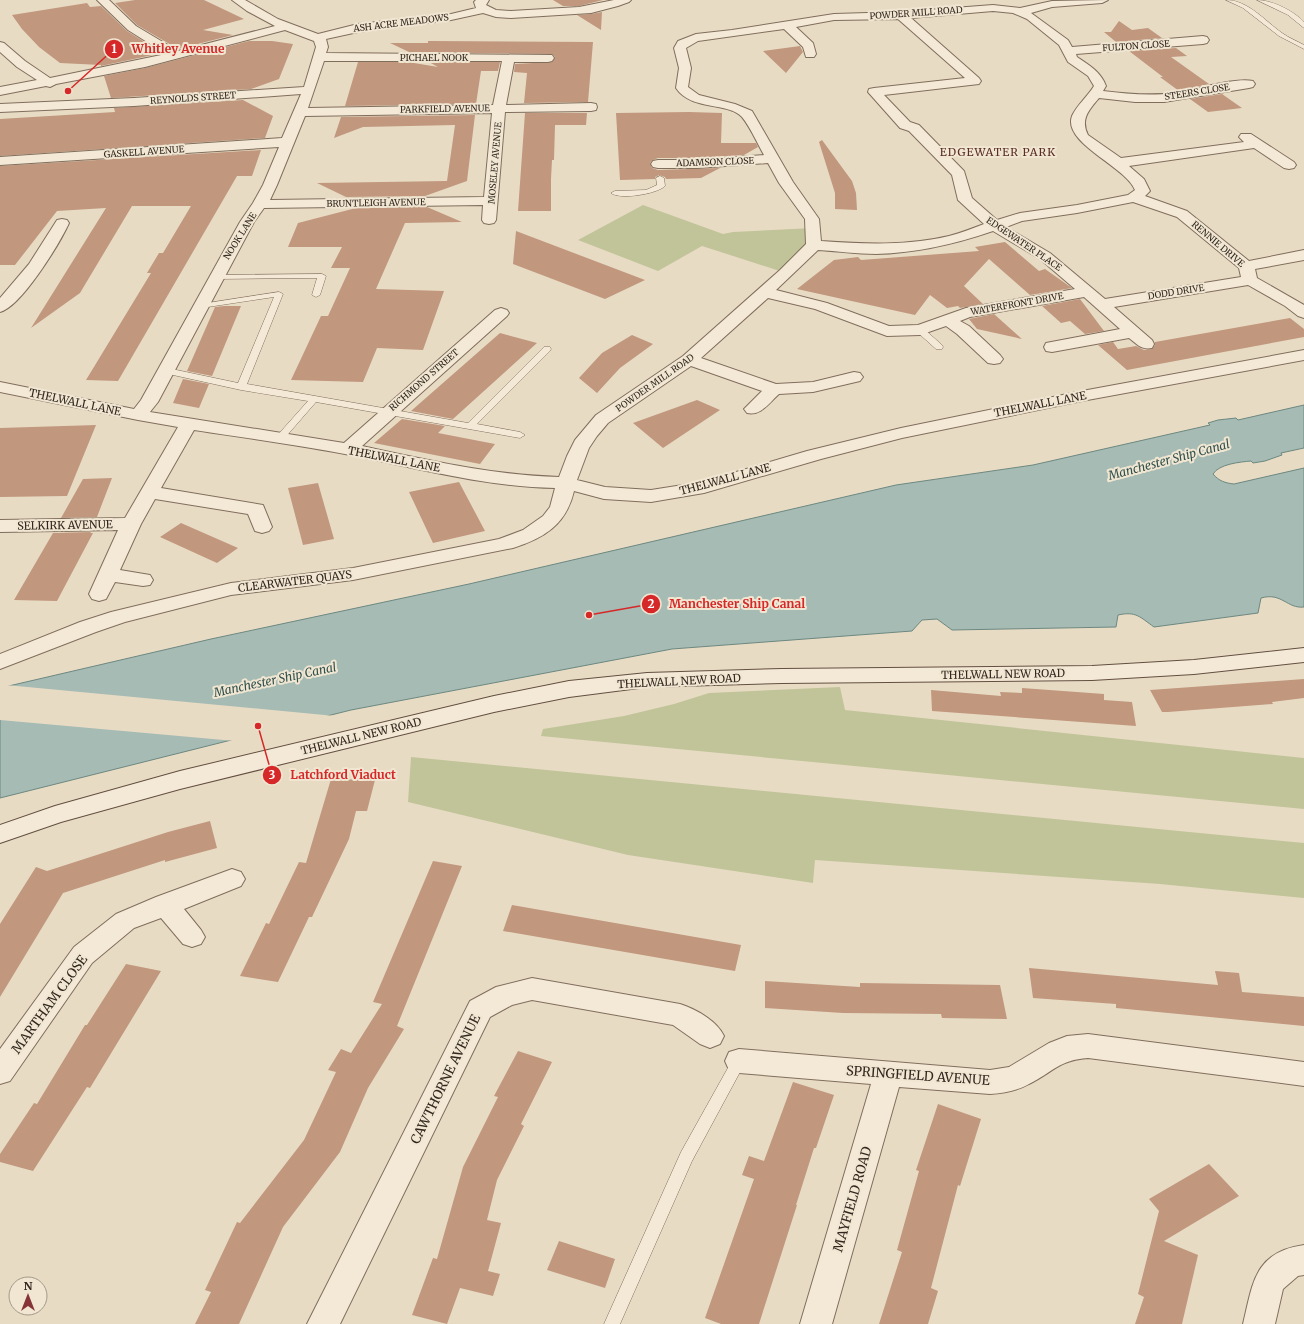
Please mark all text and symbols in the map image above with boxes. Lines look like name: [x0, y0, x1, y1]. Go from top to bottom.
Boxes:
street label: POWDER MILL ROAD: [869, 4, 963, 21]
street label: ASH ACRE MEADOWS: [352, 11, 450, 34]
callout: Whitley Avenue: [104, 37, 232, 61]
street label: FULTON CLOSE: [1102, 38, 1170, 53]
text: 1: [111, 41, 117, 56]
text: Whitley Avenue: [131, 41, 225, 56]
street label: PICHAEL NOOK: [400, 52, 469, 63]
street label: STEERS CLOSE: [1164, 81, 1230, 102]
street label: REYNOLDS STREET: [150, 89, 237, 106]
street label: PARKFIELD AVENUE: [400, 102, 490, 115]
street label: MOSELEY AVENUE: [485, 121, 504, 204]
street label: GASKELL AVENUE: [103, 143, 185, 160]
district label: EDGEWATER PARK: [940, 145, 1056, 159]
street label: ADAMSON CLOSE: [675, 155, 754, 168]
street label: BRUNTLEIGH AVENUE: [326, 196, 426, 209]
street label: NOOK LANE: [221, 210, 259, 261]
street label: EDGEWATER PLACE: [984, 214, 1064, 273]
street label: RENNIE DRIVE: [1190, 218, 1247, 269]
street label: DODD DRIVE: [1147, 282, 1205, 301]
street label: WATERFRONT DRIVE: [969, 290, 1064, 317]
street label: RICHMOND STREET: [386, 346, 461, 413]
street label: POWDER MILL ROAD: [613, 351, 696, 414]
street label: THELWALL LANE: [28, 385, 122, 419]
street label: THELWALL LANE: [993, 388, 1087, 420]
water label: Manchester Ship Canal: [1106, 436, 1232, 483]
street label: THELWALL LANE: [347, 443, 441, 475]
street label: THELWALL LANE: [678, 460, 772, 498]
street label: SELKIRK AVENUE: [17, 517, 113, 533]
street label: CLEARWATER QUAYS: [237, 567, 353, 595]
callout: Manchester Ship Canal: [641, 592, 813, 616]
text: 2: [647, 596, 655, 611]
text: Manchester Ship Canal: [669, 596, 805, 611]
water label: Manchester Ship Canal: [211, 659, 338, 700]
street label: THELWALL NEW ROAD: [941, 666, 1065, 682]
street label: THELWALL NEW ROAD: [617, 671, 741, 691]
street label: THELWALL NEW ROAD: [299, 714, 423, 758]
callout: Latchford Viaduct: [262, 763, 404, 787]
text: 3: [269, 767, 276, 782]
text: Latchford Viaduct: [290, 767, 396, 782]
street label: MARTHAM CLOSE: [8, 951, 91, 1057]
street label: CAWTHORNE AVENUE: [407, 1011, 485, 1147]
street label: SPRINGFIELD AVENUE: [846, 1062, 991, 1089]
street label: MAYFIELD ROAD: [829, 1144, 876, 1254]
north arrow: [8, 1276, 48, 1316]
text: N: [24, 1279, 33, 1293]

